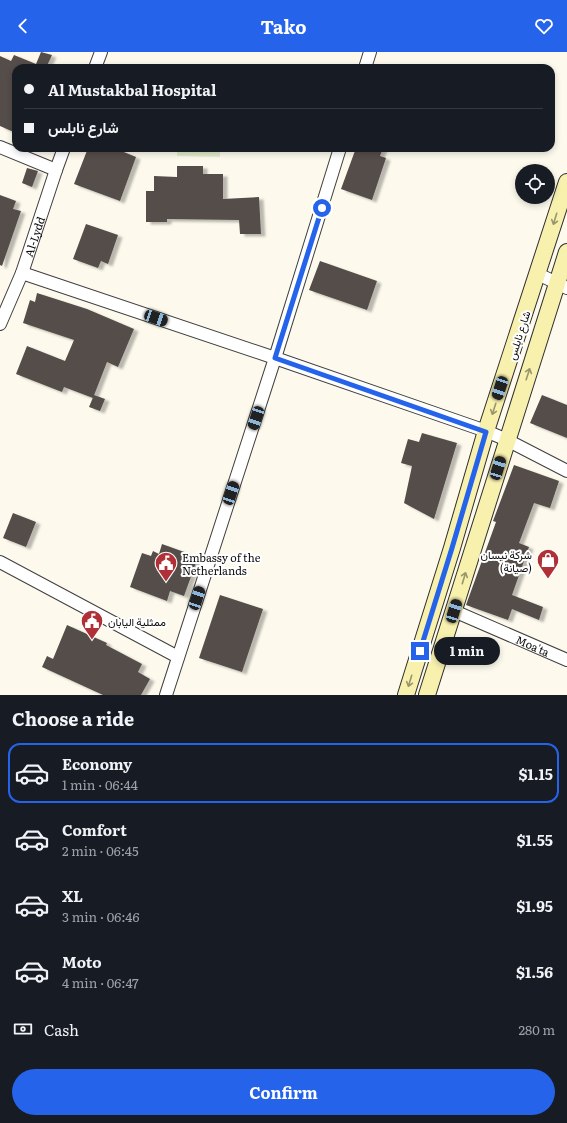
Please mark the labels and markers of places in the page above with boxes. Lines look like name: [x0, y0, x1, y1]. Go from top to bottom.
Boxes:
place label: شركة نيسان (صيانة): [481, 546, 532, 575]
shop icon: شركة نيسان (صيانة): [535, 547, 561, 580]
place label: Embassy of the Netherlands: [182, 549, 261, 578]
public building icon: Embassy of the Netherlands: [153, 550, 179, 583]
public building icon: ممثلية اليابان: [79, 608, 105, 641]
place label: ممثلية اليابان: [108, 613, 166, 629]

